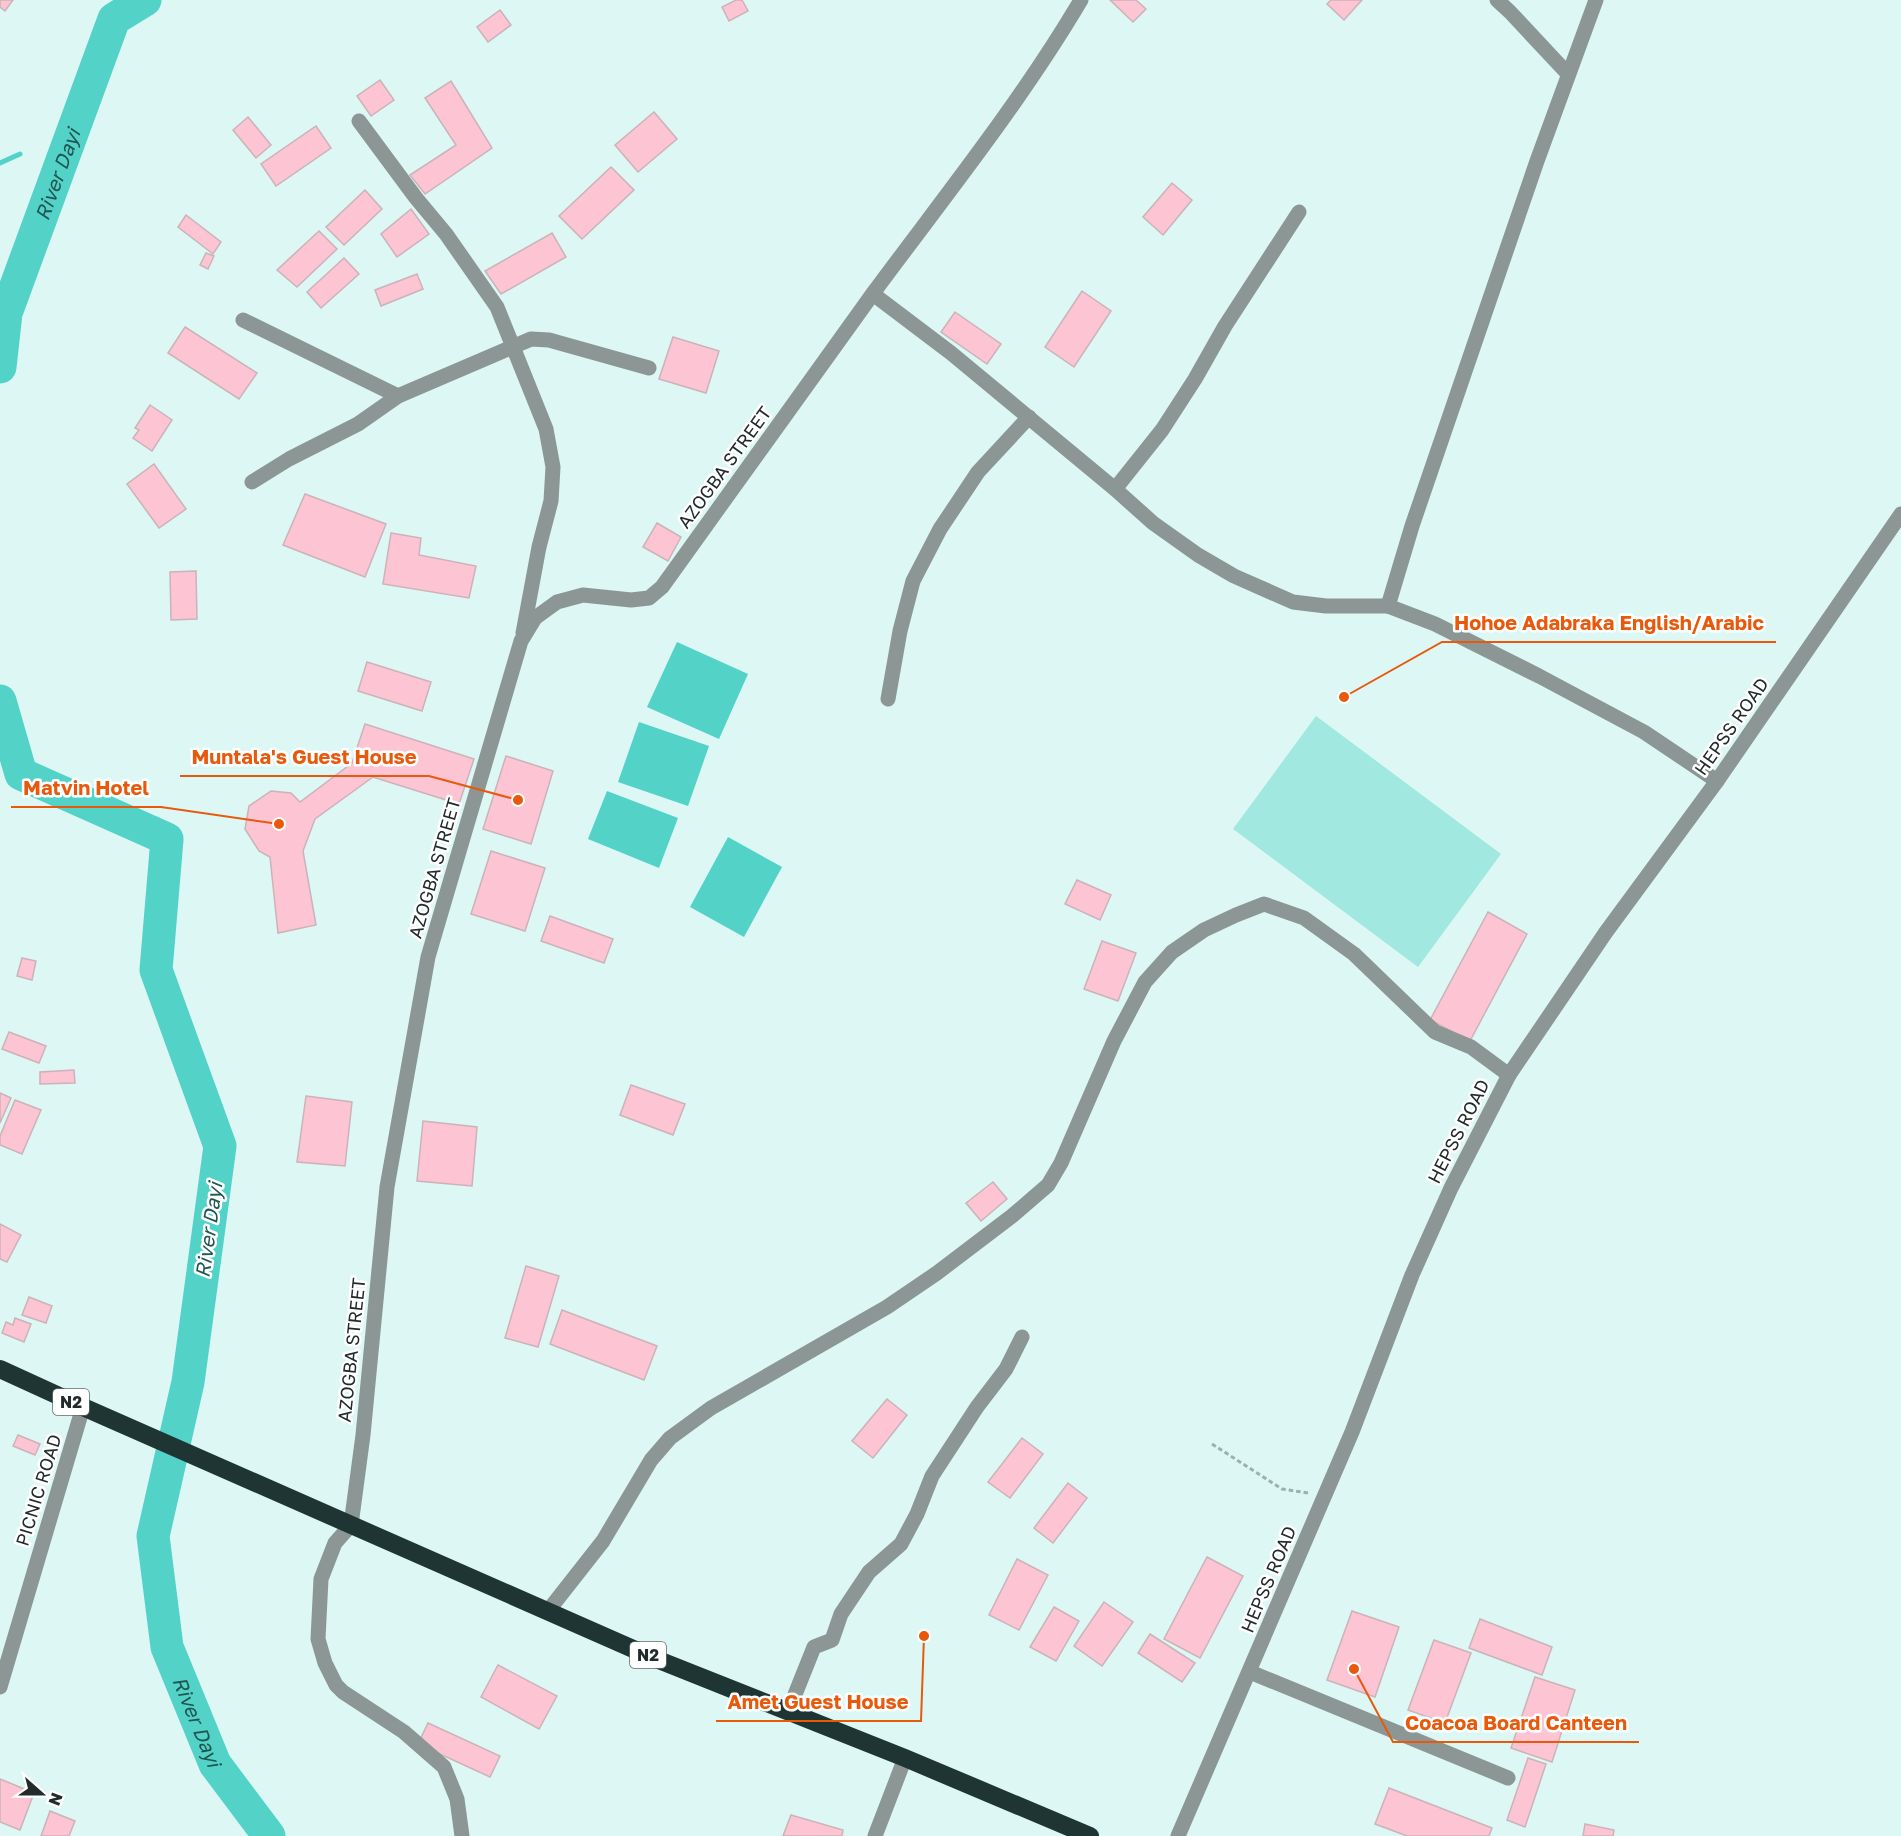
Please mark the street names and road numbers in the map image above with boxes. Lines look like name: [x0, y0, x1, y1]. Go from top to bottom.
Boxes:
street label: AZOGBA STREET: [672, 402, 776, 532]
street label: HEPSS ROAD: [1689, 673, 1773, 779]
street label: AZOGBA STREET: [403, 795, 465, 941]
street label: HEPSS ROAD: [1422, 1075, 1494, 1187]
street label: AZOGBA STREET: [332, 1277, 370, 1423]
road number: N2: [53, 1389, 89, 1415]
street label: PICNIC ROAD: [11, 1431, 65, 1549]
street label: HEPSS ROAD: [1236, 1522, 1300, 1636]
road number: N2: [630, 1642, 666, 1668]

